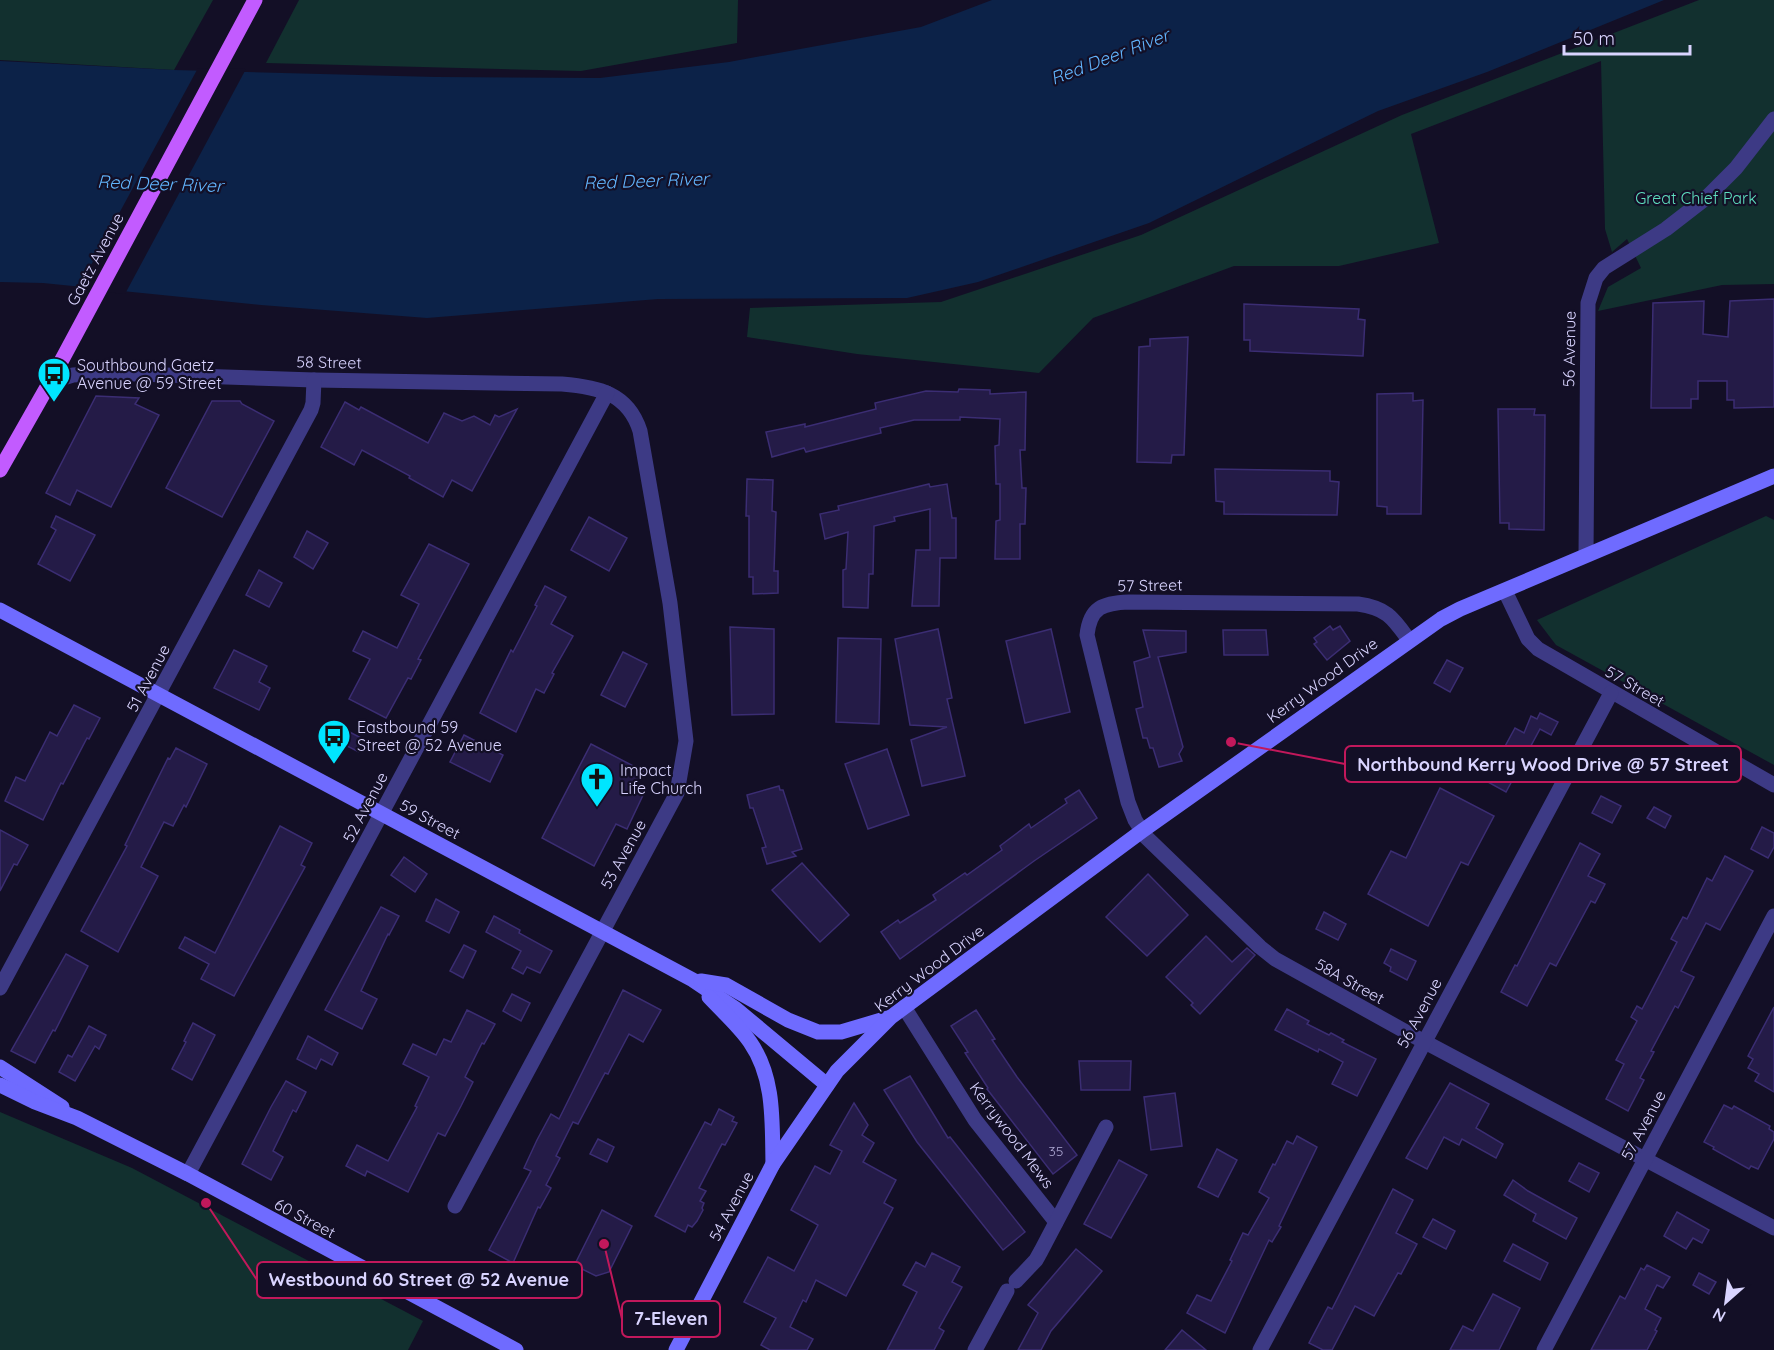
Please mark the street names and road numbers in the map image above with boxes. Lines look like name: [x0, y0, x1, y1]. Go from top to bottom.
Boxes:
street label: Gaetz Avenue: [62, 209, 128, 309]
street label: 56 Avenue: [1558, 311, 1580, 387]
street label: 58 Street: [296, 351, 362, 373]
street label: 57 Street: [1117, 574, 1183, 596]
street label: Kerry Wood Drive: [1263, 633, 1381, 727]
street label: 51 Avenue: [122, 641, 174, 715]
street label: 57 Street: [1602, 661, 1668, 711]
street label: 52 Avenue: [338, 768, 392, 846]
street label: 59 Street: [396, 795, 464, 843]
street label: 53 Avenue: [596, 816, 650, 892]
street label: Kerry Wood Drive: [870, 920, 988, 1016]
street label: 58A Street: [1312, 954, 1388, 1008]
street label: 56 Avenue: [1392, 975, 1446, 1051]
street label: Kerrywood Mews: [965, 1078, 1059, 1192]
street label: 57 Avenue: [1616, 1087, 1670, 1163]
street label: 54 Avenue: [704, 1168, 758, 1244]
street label: 60 Street: [271, 1194, 339, 1242]

